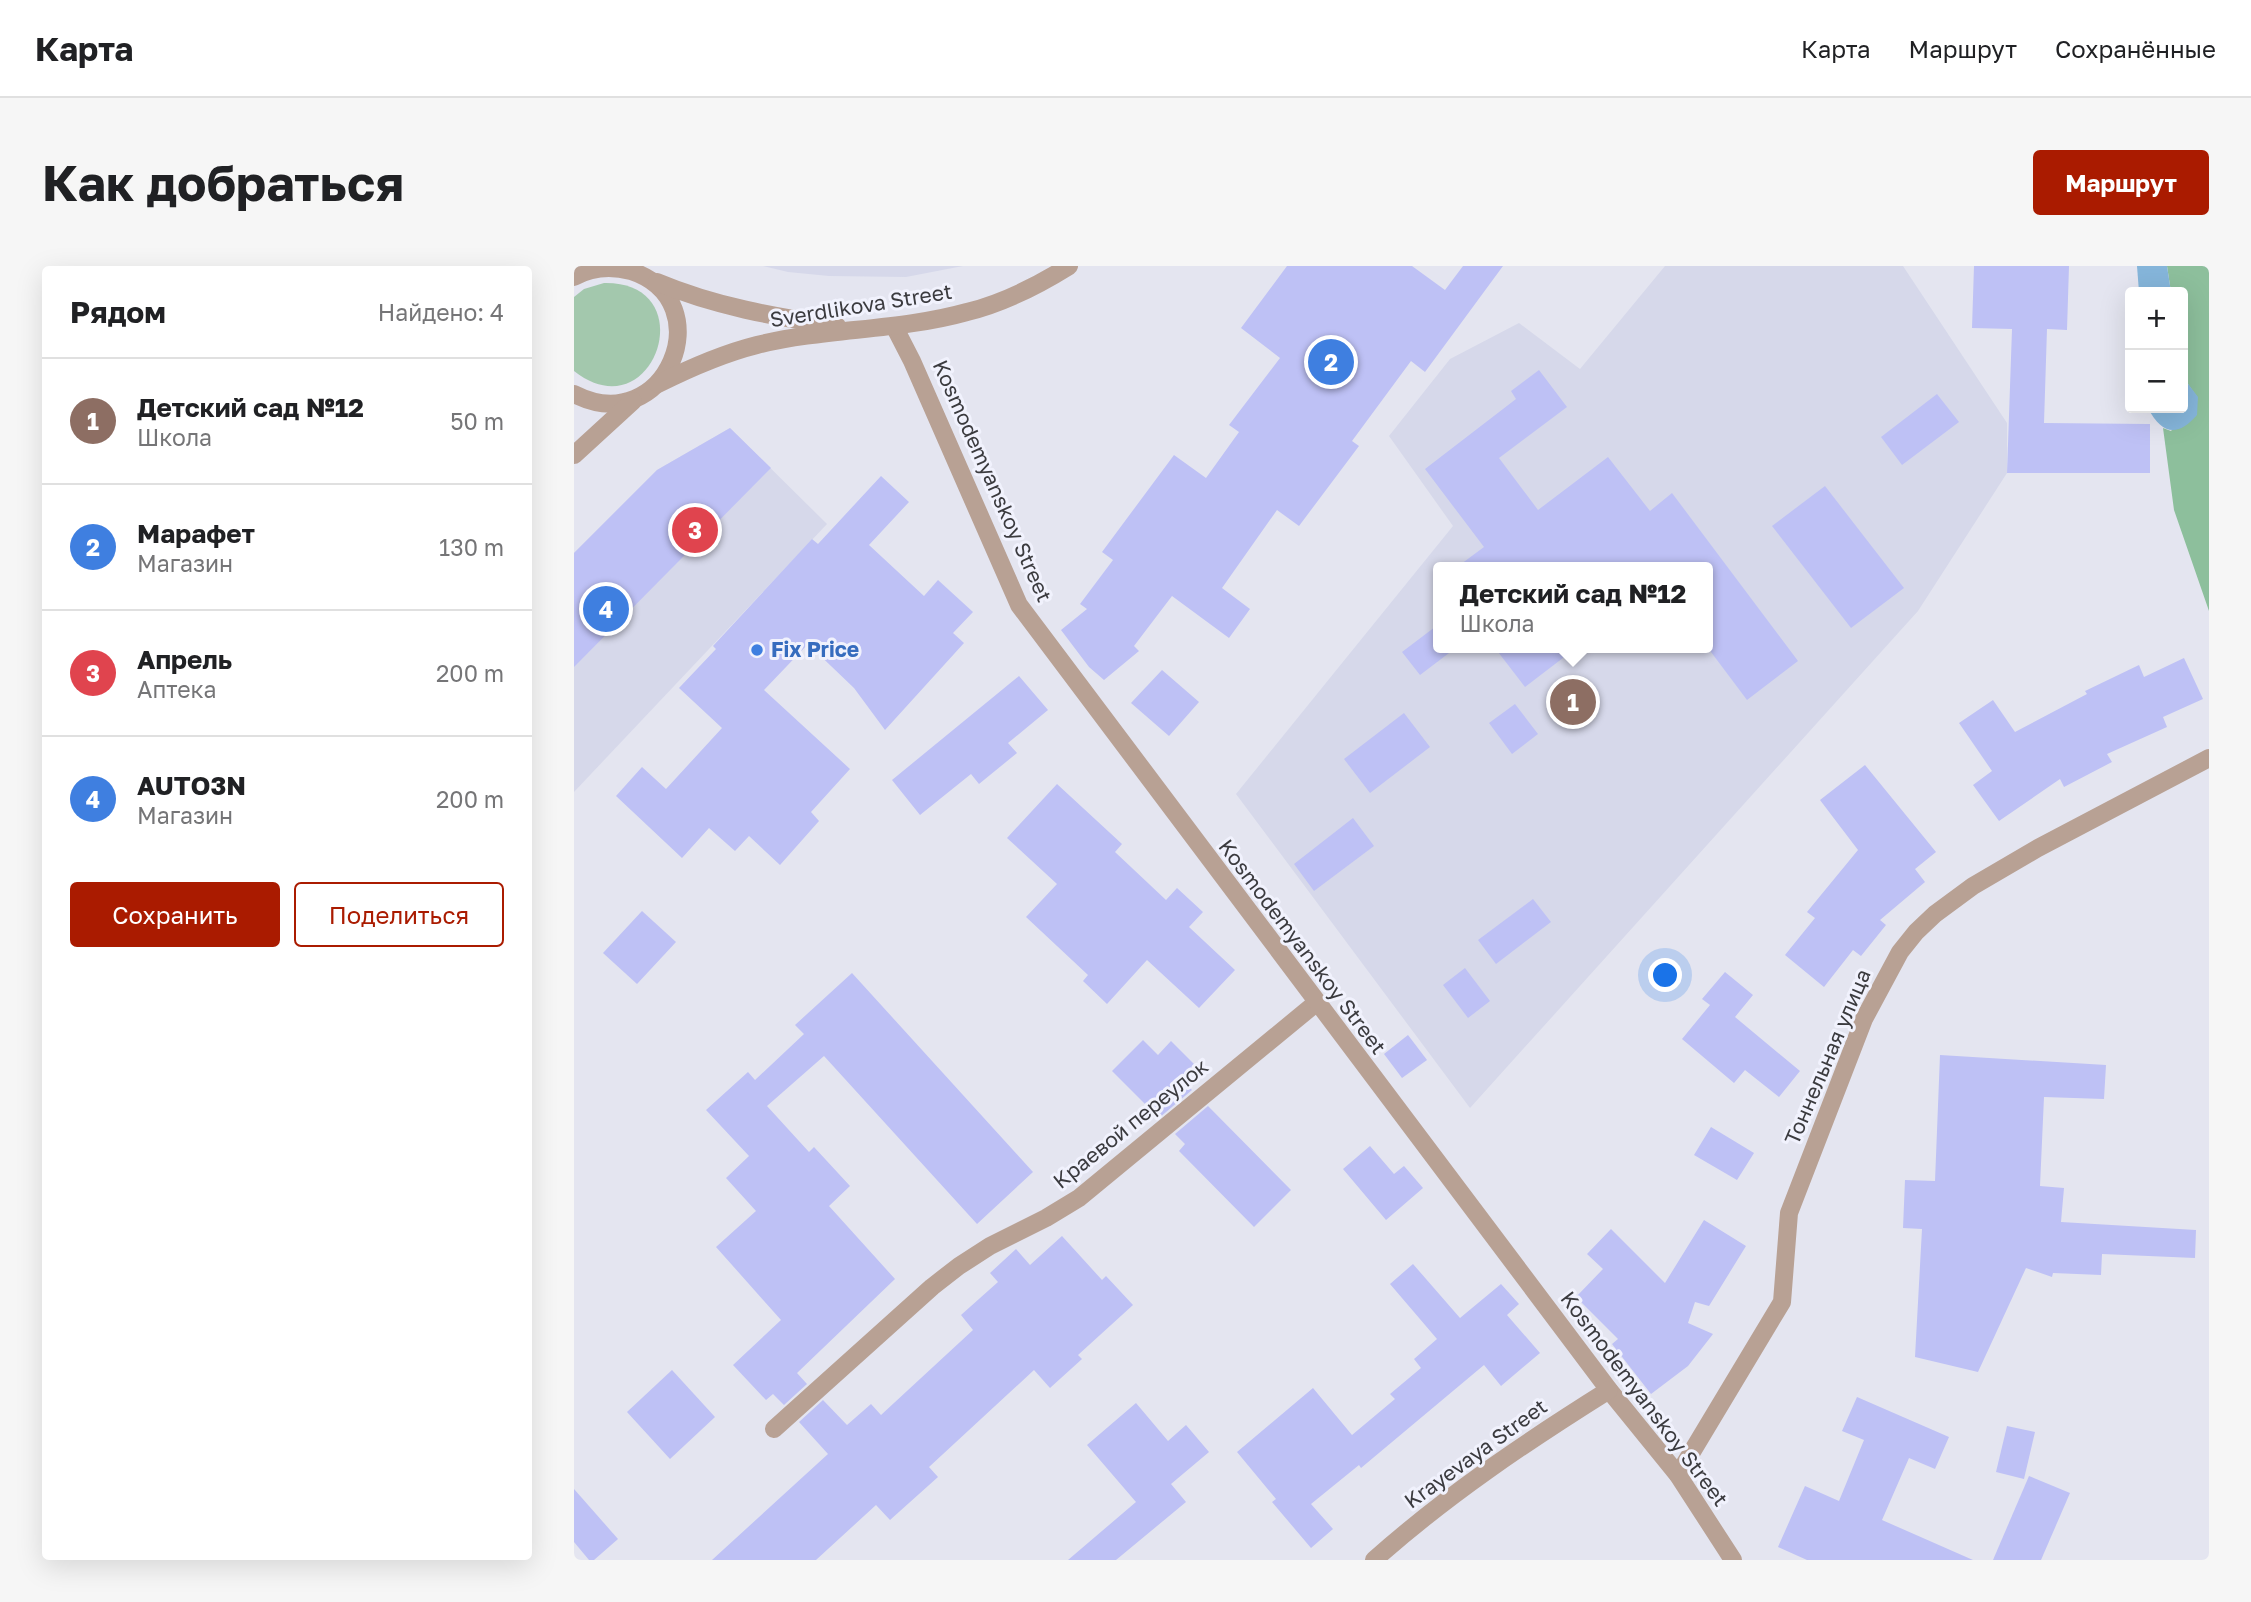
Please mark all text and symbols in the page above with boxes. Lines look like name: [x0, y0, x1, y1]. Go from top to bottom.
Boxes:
text: Карта: [35, 29, 134, 68]
text: Карта: [1801, 34, 1871, 63]
text: Маршрут: [1909, 34, 2017, 63]
text: Сохранённые: [2055, 34, 2216, 63]
button: Маршрут: [2033, 150, 2209, 215]
text: Как добраться: [42, 153, 404, 212]
street label: Sverdlikova Street: [768, 278, 954, 332]
map controls: [2125, 287, 2188, 413]
button: +: [2125, 287, 2188, 350]
text: Рядом: [70, 294, 166, 330]
text: Найдено: 4: [378, 298, 504, 326]
pin: 2: [1308, 336, 1354, 388]
button: −: [2125, 350, 2188, 413]
street label: Kosmodemyanskoy Street: [928, 356, 1058, 606]
text: Детский сад №12: [137, 392, 364, 423]
text: 1: [87, 407, 99, 435]
text: 50 m: [450, 407, 504, 435]
text: Школа: [137, 423, 212, 451]
pin: 3: [672, 504, 718, 556]
text: Марафет: [137, 518, 255, 549]
text: 2: [86, 533, 100, 561]
text: 130 m: [439, 533, 504, 561]
text: Магазин: [137, 549, 233, 577]
popup: [1433, 562, 1713, 653]
text: Детский сад №12: [1460, 578, 1687, 609]
pin: 4: [583, 583, 629, 635]
text: Школа: [1460, 609, 1535, 637]
place label: Fix Price: [771, 636, 859, 662]
marker: Fix Price: [749, 642, 765, 658]
text: Апрель: [137, 644, 232, 675]
text: 3: [86, 659, 100, 687]
text: 200 m: [436, 659, 504, 687]
text: Аптека: [137, 675, 217, 703]
pin: 1: [1550, 676, 1596, 728]
text: AUTO3N: [137, 770, 246, 801]
text: 4: [86, 785, 100, 813]
text: 200 m: [436, 785, 504, 813]
text: Магазин: [137, 801, 233, 829]
street label: Kosmodemyanskoy Street: [1214, 834, 1392, 1059]
button: Сохранить: [70, 882, 280, 947]
button: Поделиться: [294, 882, 504, 947]
your location: [1648, 958, 1682, 992]
street label: Тоннельная улица: [1778, 965, 1876, 1148]
street label: Краевой переулок: [1048, 1053, 1213, 1194]
street label: Kosmodemyanskoy Street: [1556, 1286, 1734, 1511]
street label: Krayevaya Street: [1399, 1393, 1552, 1514]

